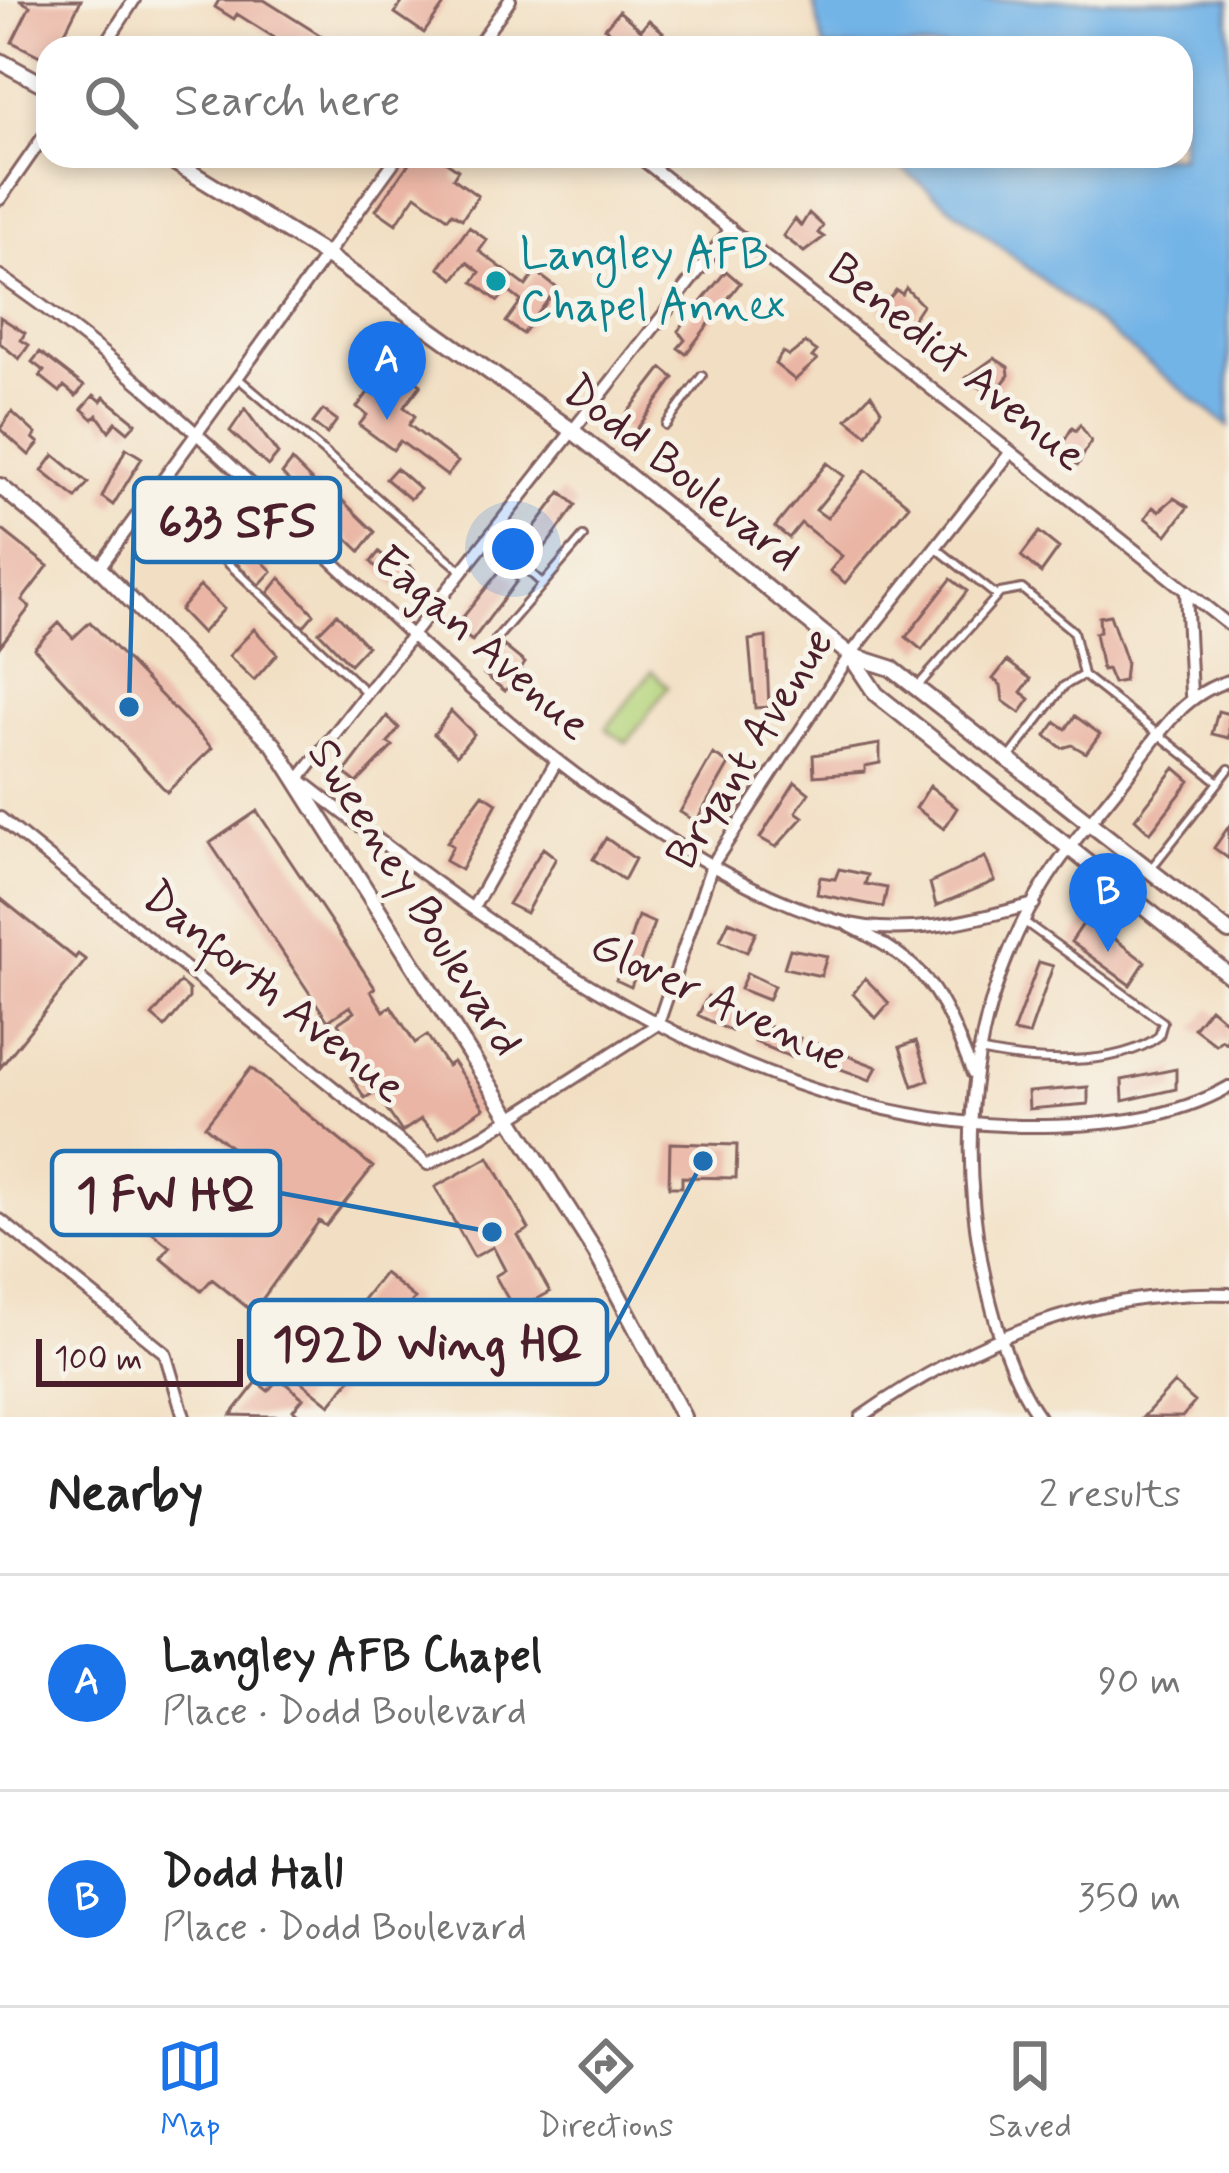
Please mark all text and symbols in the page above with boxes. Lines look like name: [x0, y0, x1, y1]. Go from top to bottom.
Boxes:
search box: [36, 36, 1193, 168]
icon: search: [78, 69, 144, 135]
text: Search here: [174, 73, 401, 132]
place label: Langley AFB Chapel Annex: [520, 226, 785, 337]
street label: Benedict Avenue: [814, 240, 1098, 486]
marker: Langley AFB Chapel Annex: [483, 268, 509, 294]
pin: A: [348, 321, 426, 420]
street label: Dodd Boulevard: [550, 362, 812, 586]
callout: 633 SFS: [134, 478, 340, 562]
text: 633 SFS: [158, 492, 316, 555]
your location: [483, 519, 543, 579]
street label: Eagan Avenue: [360, 533, 602, 755]
street label: Bryant Avenue: [653, 617, 849, 881]
street label: Sweeney Boulevard: [293, 728, 535, 1068]
pin: B: [1069, 853, 1147, 952]
street label: Danforth Avenue: [127, 868, 417, 1120]
street label: Glover Avenue: [580, 917, 856, 1087]
callout: 1 FW HQ: [52, 1151, 280, 1235]
text: 1 FW HQ: [76, 1165, 256, 1228]
callout: 192D Wing HQ: [249, 1300, 607, 1384]
text: 192D Wing HQ: [272, 1314, 584, 1377]
scale bar: [36, 1333, 243, 1386]
text: 100 m: [54, 1338, 143, 1382]
text: Nearby: [48, 1462, 203, 1528]
text: 2 results: [1039, 1470, 1181, 1521]
text: Langley AFB Chapel: [162, 1628, 542, 1687]
text: A: [74, 1657, 100, 1708]
text: 90 m: [1098, 1657, 1181, 1708]
text: Place · Dodd Boulevard: [162, 1687, 527, 1738]
text: Dodd Hall: [162, 1844, 343, 1903]
text: B: [75, 1873, 99, 1924]
text: 350 m: [1078, 1873, 1181, 1924]
text: Place · Dodd Boulevard: [162, 1903, 527, 1954]
tab: Map: [157, 2033, 223, 2149]
tab: Directions: [538, 2033, 674, 2149]
tab: Saved: [988, 2033, 1072, 2149]

